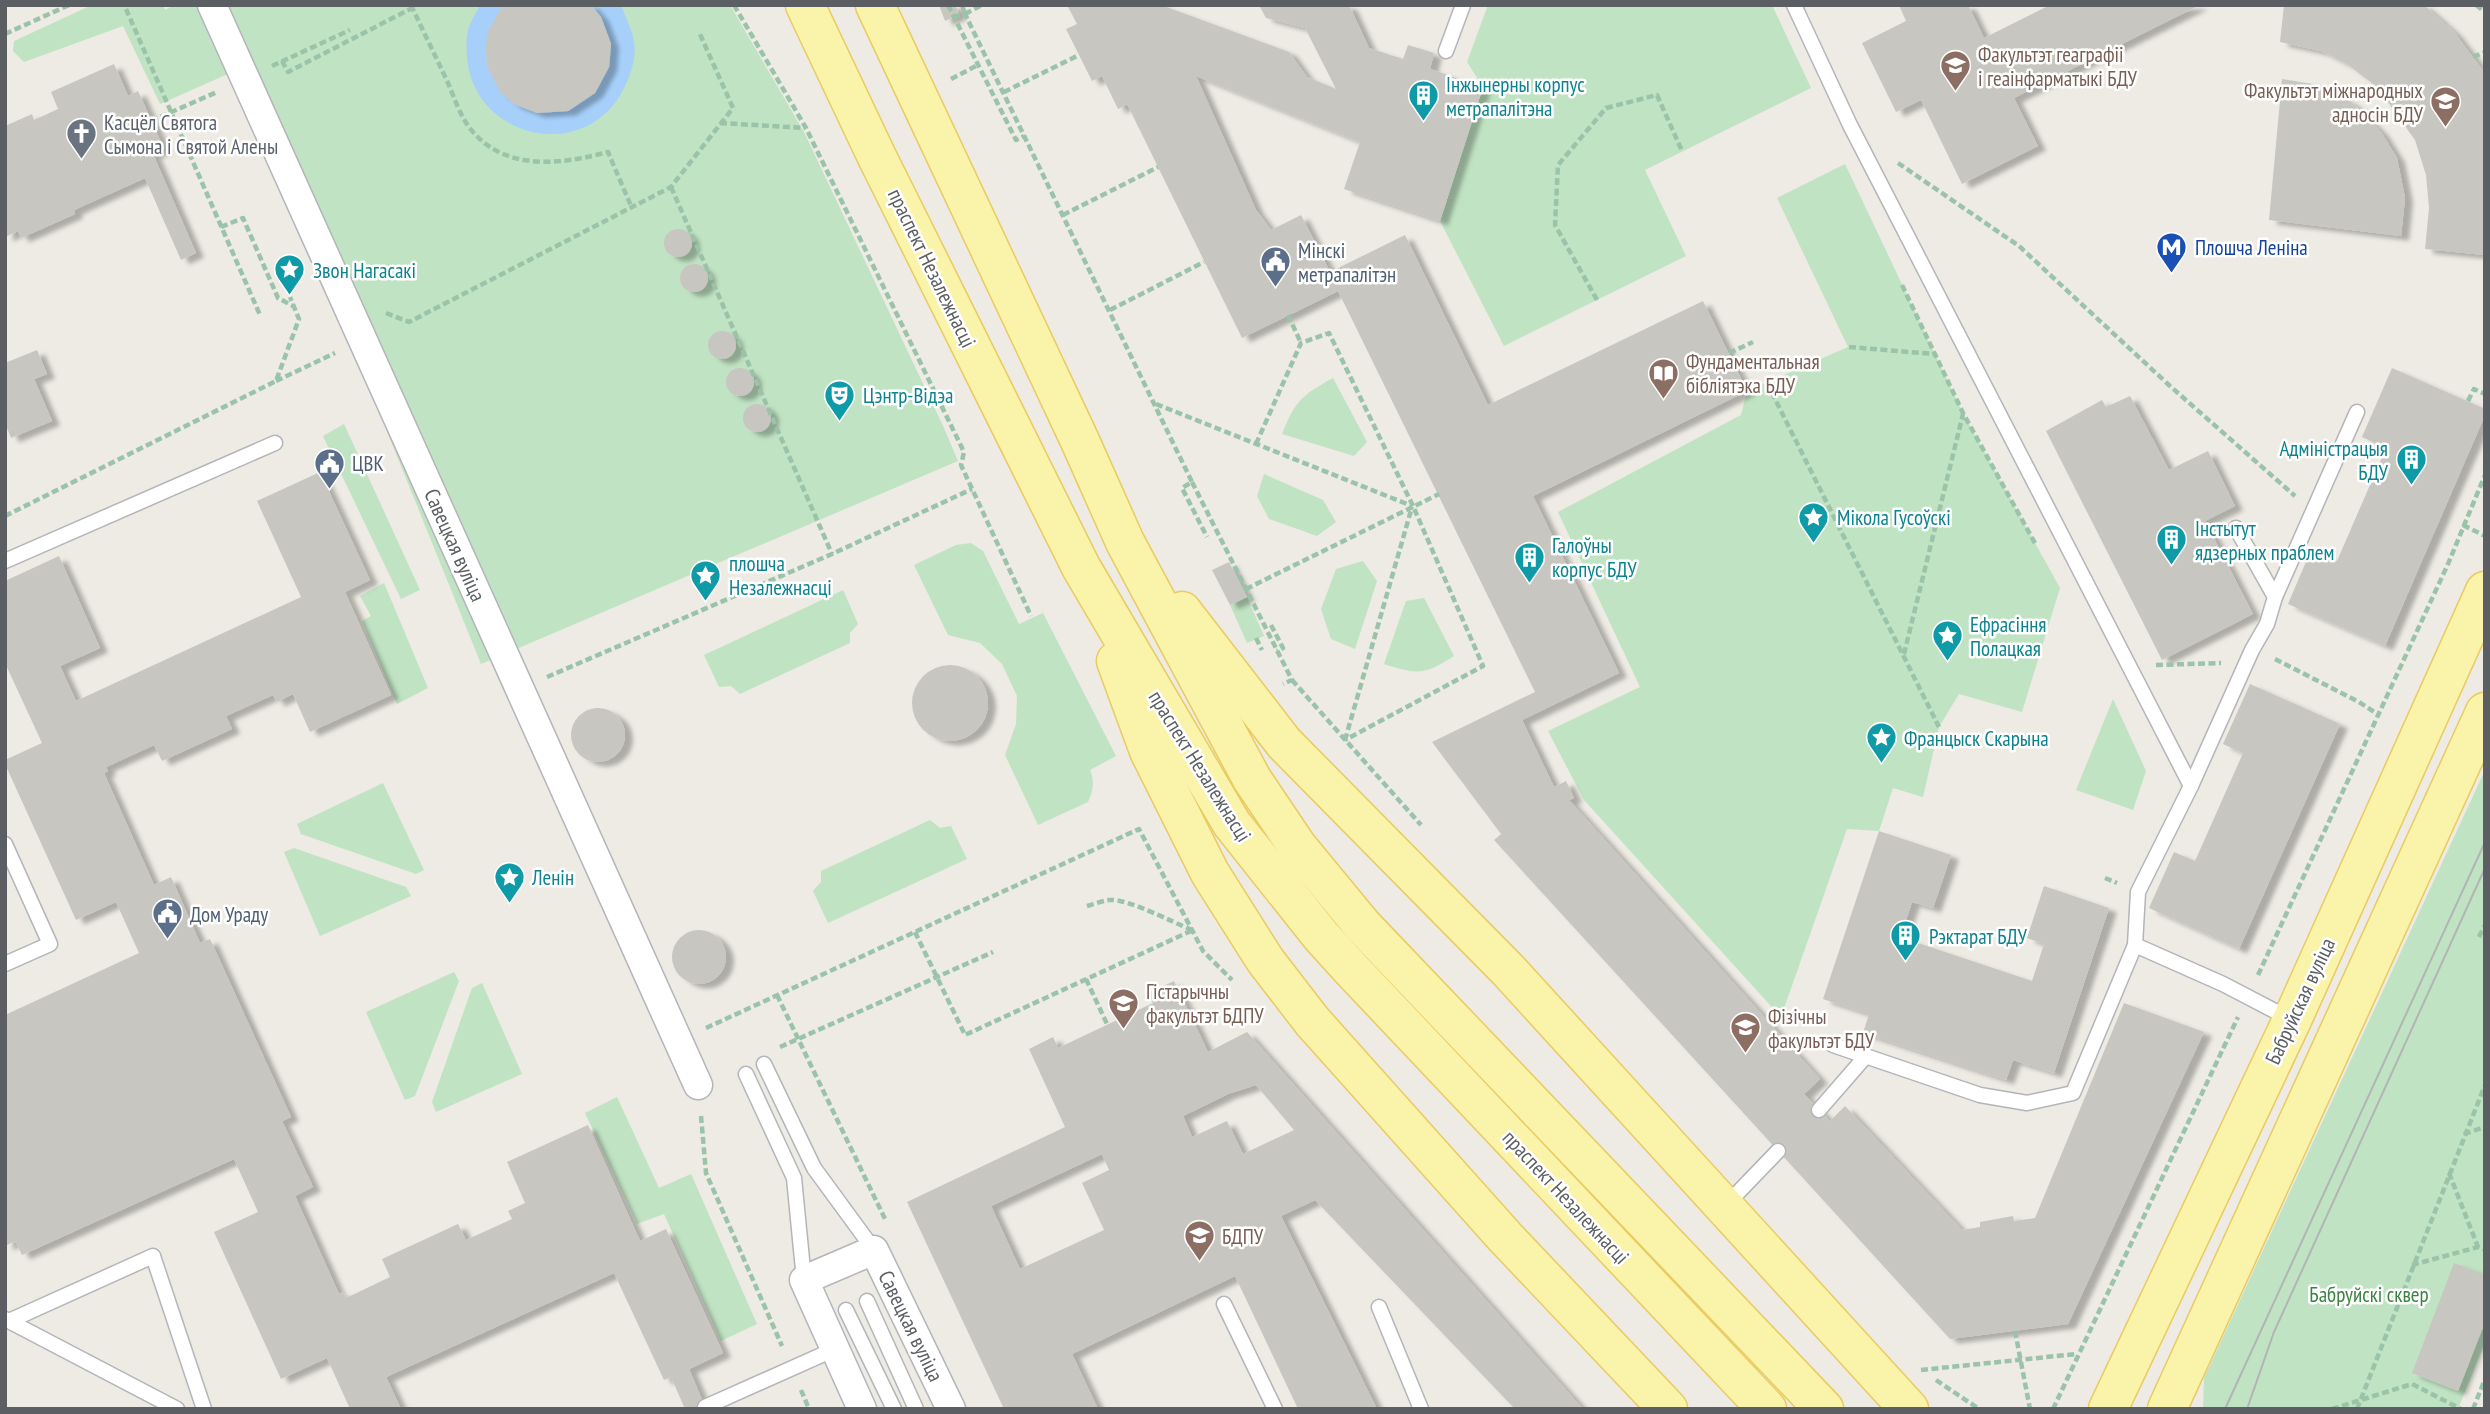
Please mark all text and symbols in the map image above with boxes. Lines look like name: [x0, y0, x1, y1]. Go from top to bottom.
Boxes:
place label: Факультэт геаграфіі і геаінфарматыкі БДУ: [1978, 41, 2138, 92]
school or university icon: Факультэт геаграфіі і геаінфарматыкі БДУ: [1938, 49, 1972, 93]
place label: Інжынерны корпус метрапалітэна: [1446, 71, 1585, 122]
place label: Факультэт міжнародных адносін БДУ: [2244, 77, 2424, 128]
building icon: Інжынерны корпус метрапалітэна: [1406, 79, 1440, 123]
school or university icon: Факультэт міжнародных адносін БДУ: [2429, 85, 2463, 129]
place label: Касцёл Святога Сымона і Святой Алены: [104, 109, 278, 160]
church icon: Касцёл Святога Сымона і Святой Алены: [64, 117, 98, 161]
street label: праспект Незалежнасці: [882, 184, 982, 352]
metro station icon: Плошча Леніна: [2155, 230, 2189, 274]
place label: Плошча Леніна: [2195, 234, 2308, 261]
place label: Мінскі метрапалітэн: [1298, 237, 1396, 288]
public building icon: Мінскі метрапалітэн: [1258, 245, 1292, 289]
place icon: Звон Нагасакі: [273, 253, 307, 297]
place label: Звон Нагасакі: [313, 257, 416, 284]
place label: Фундаментальная бібліятэка БДУ: [1686, 348, 1820, 399]
library icon: Фундаментальная бібліятэка БДУ: [1646, 356, 1680, 400]
theatre icon: Цэнтр-Відэа: [823, 378, 857, 422]
place label: Цэнтр-Відэа: [863, 382, 953, 409]
place label: Адміністрацыя БДУ: [2280, 435, 2389, 486]
building icon: Адміністрацыя БДУ: [2394, 443, 2428, 487]
public building icon: ЦВК: [312, 446, 346, 490]
place label: ЦВК: [352, 450, 384, 477]
street label: Савецкая вуліца: [418, 485, 492, 605]
place icon: Мікола Гусоўскі: [1797, 500, 1831, 544]
place label: Мікола Гусоўскі: [1837, 504, 1951, 531]
place label: Інстытут ядзерных праблем: [2195, 515, 2334, 566]
building icon: Інстытут ядзерных праблем: [2155, 523, 2189, 567]
place label: Галоўны корпус БДУ: [1552, 532, 1637, 583]
building icon: Галоўны корпус БДУ: [1512, 540, 1546, 584]
place label: плошча Незалежнасці: [729, 550, 832, 601]
place icon: плошча Незалежнасці: [689, 558, 723, 602]
place label: Ефрасіння Полацкая: [1970, 611, 2046, 662]
place icon: Ефрасіння Полацкая: [1930, 619, 1964, 663]
street label: праспект Незалежнасці: [1143, 685, 1257, 847]
place icon: Францыск Скарына: [1864, 721, 1898, 765]
place label: Францыск Скарына: [1904, 725, 2049, 752]
place icon: Ленін: [492, 860, 526, 904]
place label: Ленін: [531, 864, 574, 891]
public building icon: Дом Ураду: [150, 897, 184, 941]
place label: Дом Ураду: [190, 901, 268, 928]
building icon: Рэктарат БДУ: [1889, 919, 1923, 963]
place label: Рэктарат БДУ: [1929, 923, 2027, 950]
street label: Бабруйская вуліца: [2259, 934, 2341, 1068]
place label: Гістарычны факультэт БДПУ: [1146, 978, 1264, 1029]
school or university icon: Гістарычны факультэт БДПУ: [1106, 986, 1140, 1030]
place label: Фізічны факультэт БДУ: [1768, 1003, 1875, 1054]
school or university icon: Фізічны факультэт БДУ: [1728, 1011, 1762, 1055]
street label: праспект Незалежнасці: [1497, 1124, 1635, 1270]
school or university icon: БДПУ: [1182, 1219, 1216, 1263]
place label: БДПУ: [1222, 1223, 1264, 1250]
street label: Савецкая вуліца: [872, 1266, 950, 1386]
park label: Бабруйскі сквер: [2309, 1281, 2429, 1308]

